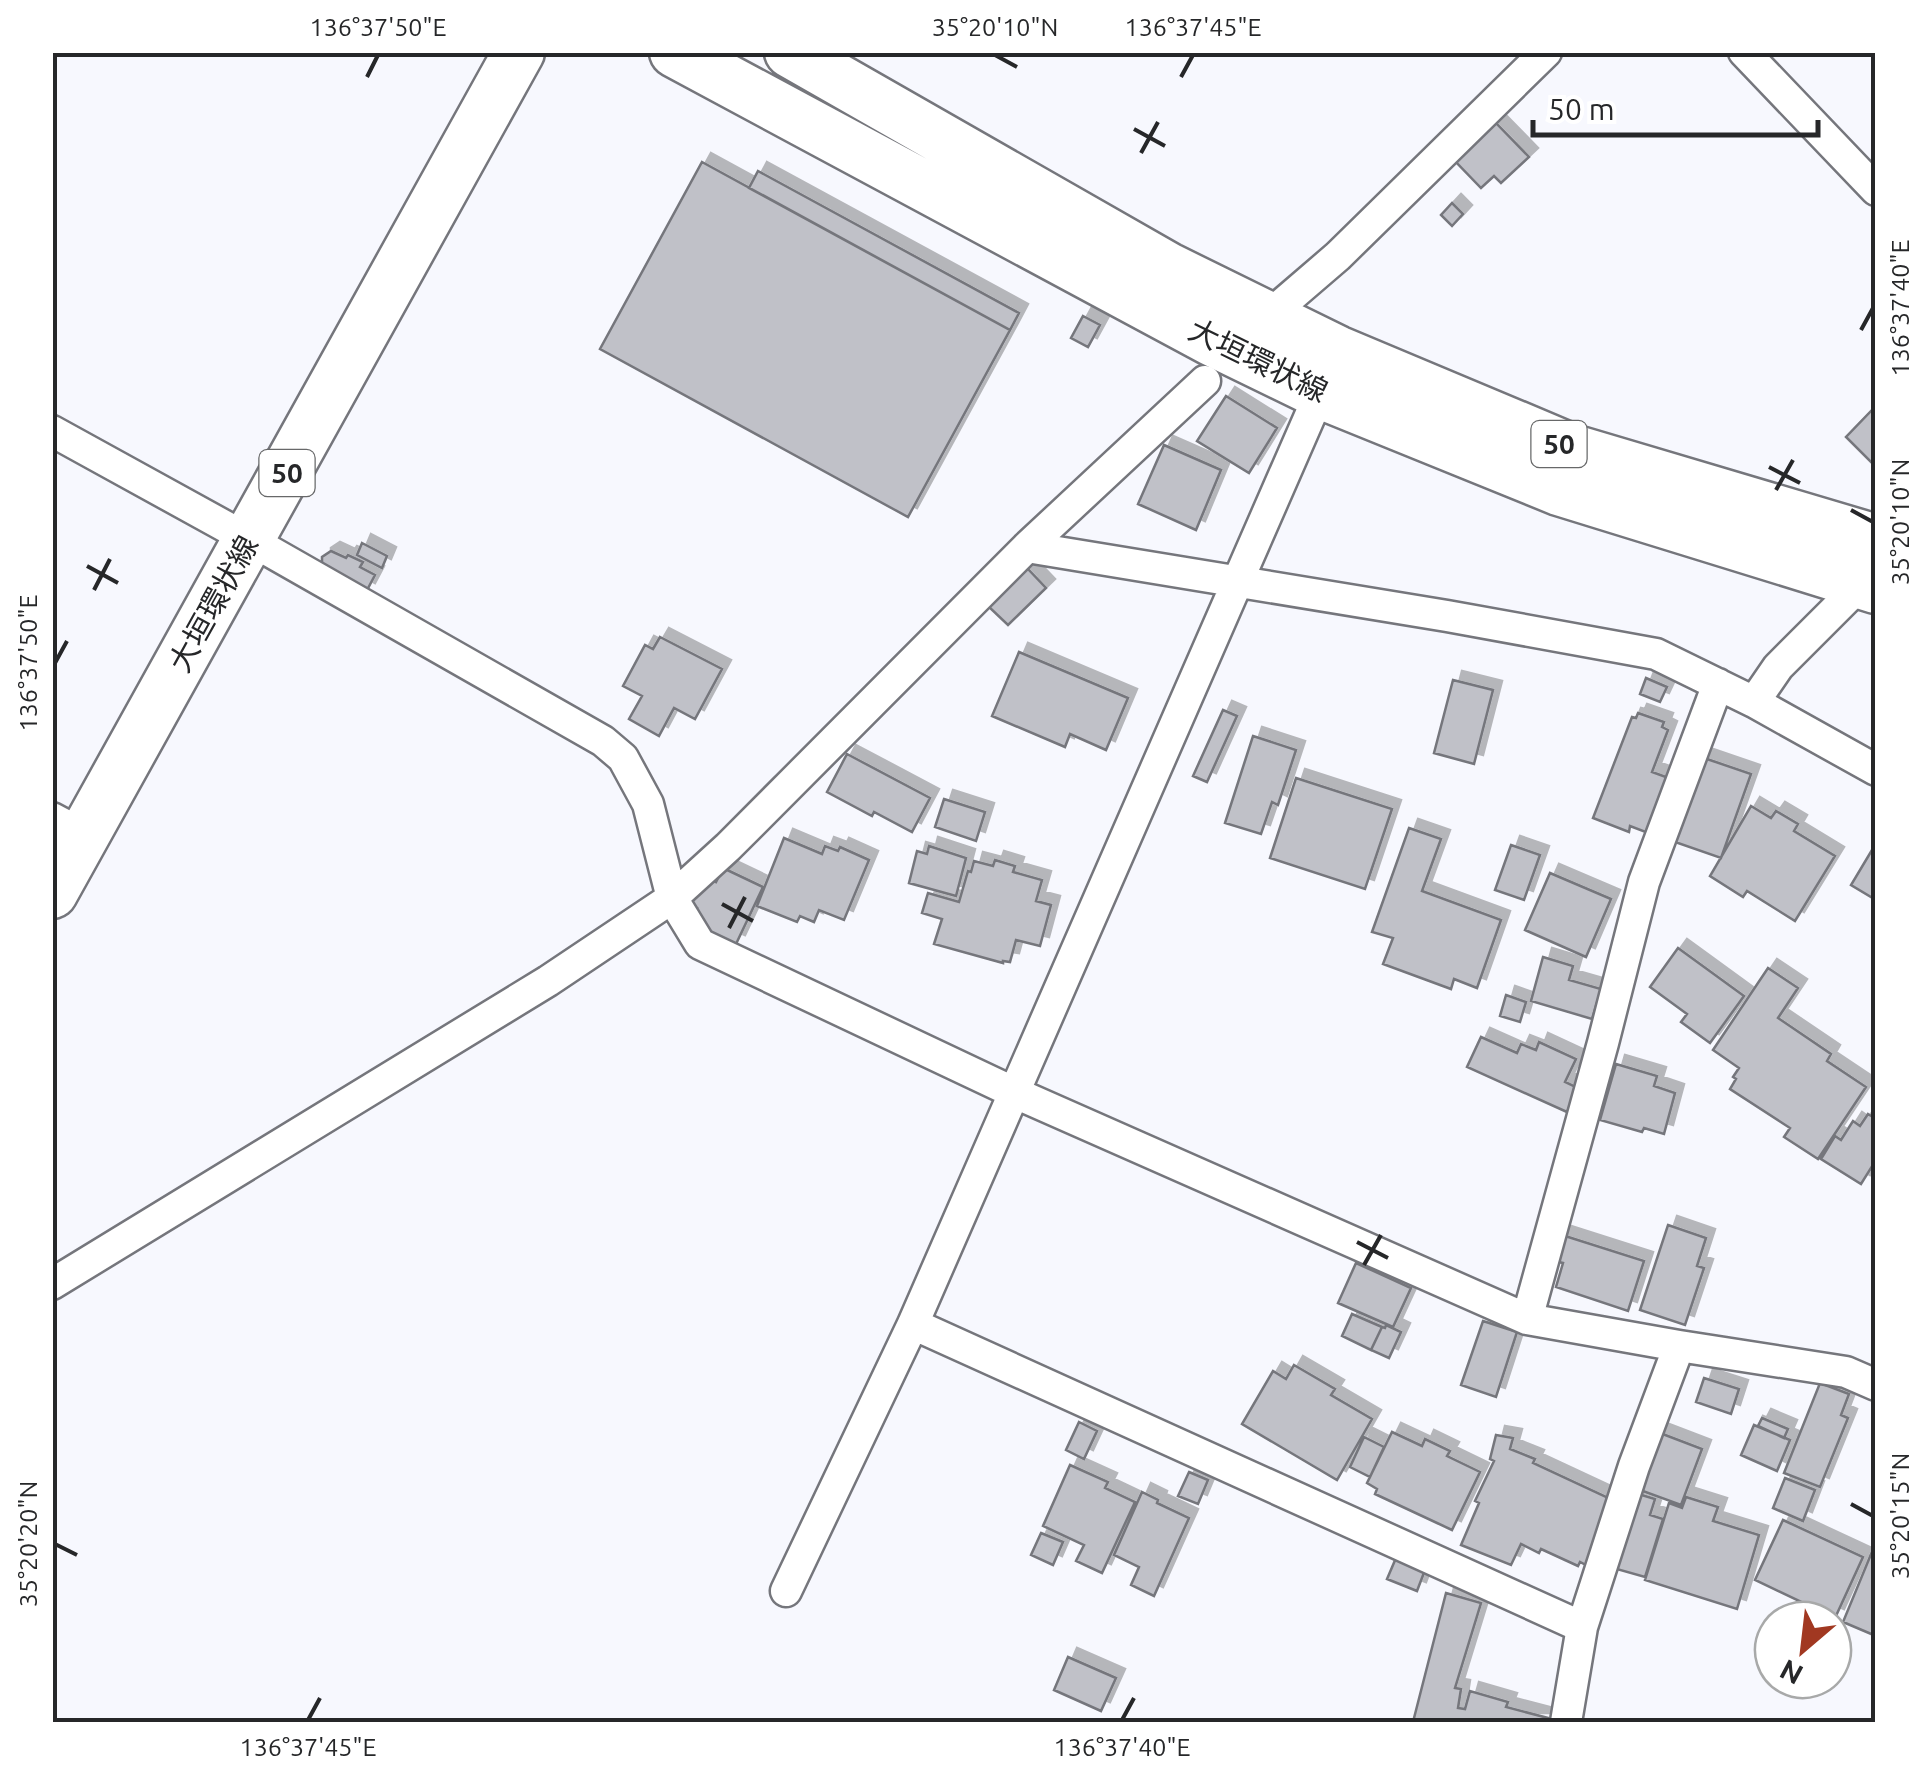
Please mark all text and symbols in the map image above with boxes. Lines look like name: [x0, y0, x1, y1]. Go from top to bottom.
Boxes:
text: 136°37'50"E: [310, 13, 446, 41]
text: 35°20'10"N: [932, 13, 1058, 41]
text: 136°37'45"E: [1125, 13, 1261, 41]
scale bar: [1533, 75, 1818, 137]
text: 50 m: [1548, 92, 1615, 126]
text: 136°37'40"E: [1886, 240, 1914, 376]
street label: 大垣環状線: [1184, 312, 1333, 408]
road number: 50: [1532, 421, 1586, 467]
road number: 50: [260, 450, 314, 496]
text: 35°20'10"N: [1886, 459, 1914, 585]
street label: 大垣環状線: [162, 530, 264, 677]
text: 136°37'50"E: [14, 595, 42, 731]
text: 35°20'15"N: [1886, 1453, 1914, 1579]
text: 35°20'20"N: [14, 1481, 42, 1607]
north arrow: [1753, 1600, 1853, 1700]
text: N: [1775, 1654, 1808, 1691]
text: 136°37'45"E: [240, 1733, 376, 1761]
text: 136°37'40"E: [1054, 1733, 1190, 1761]

